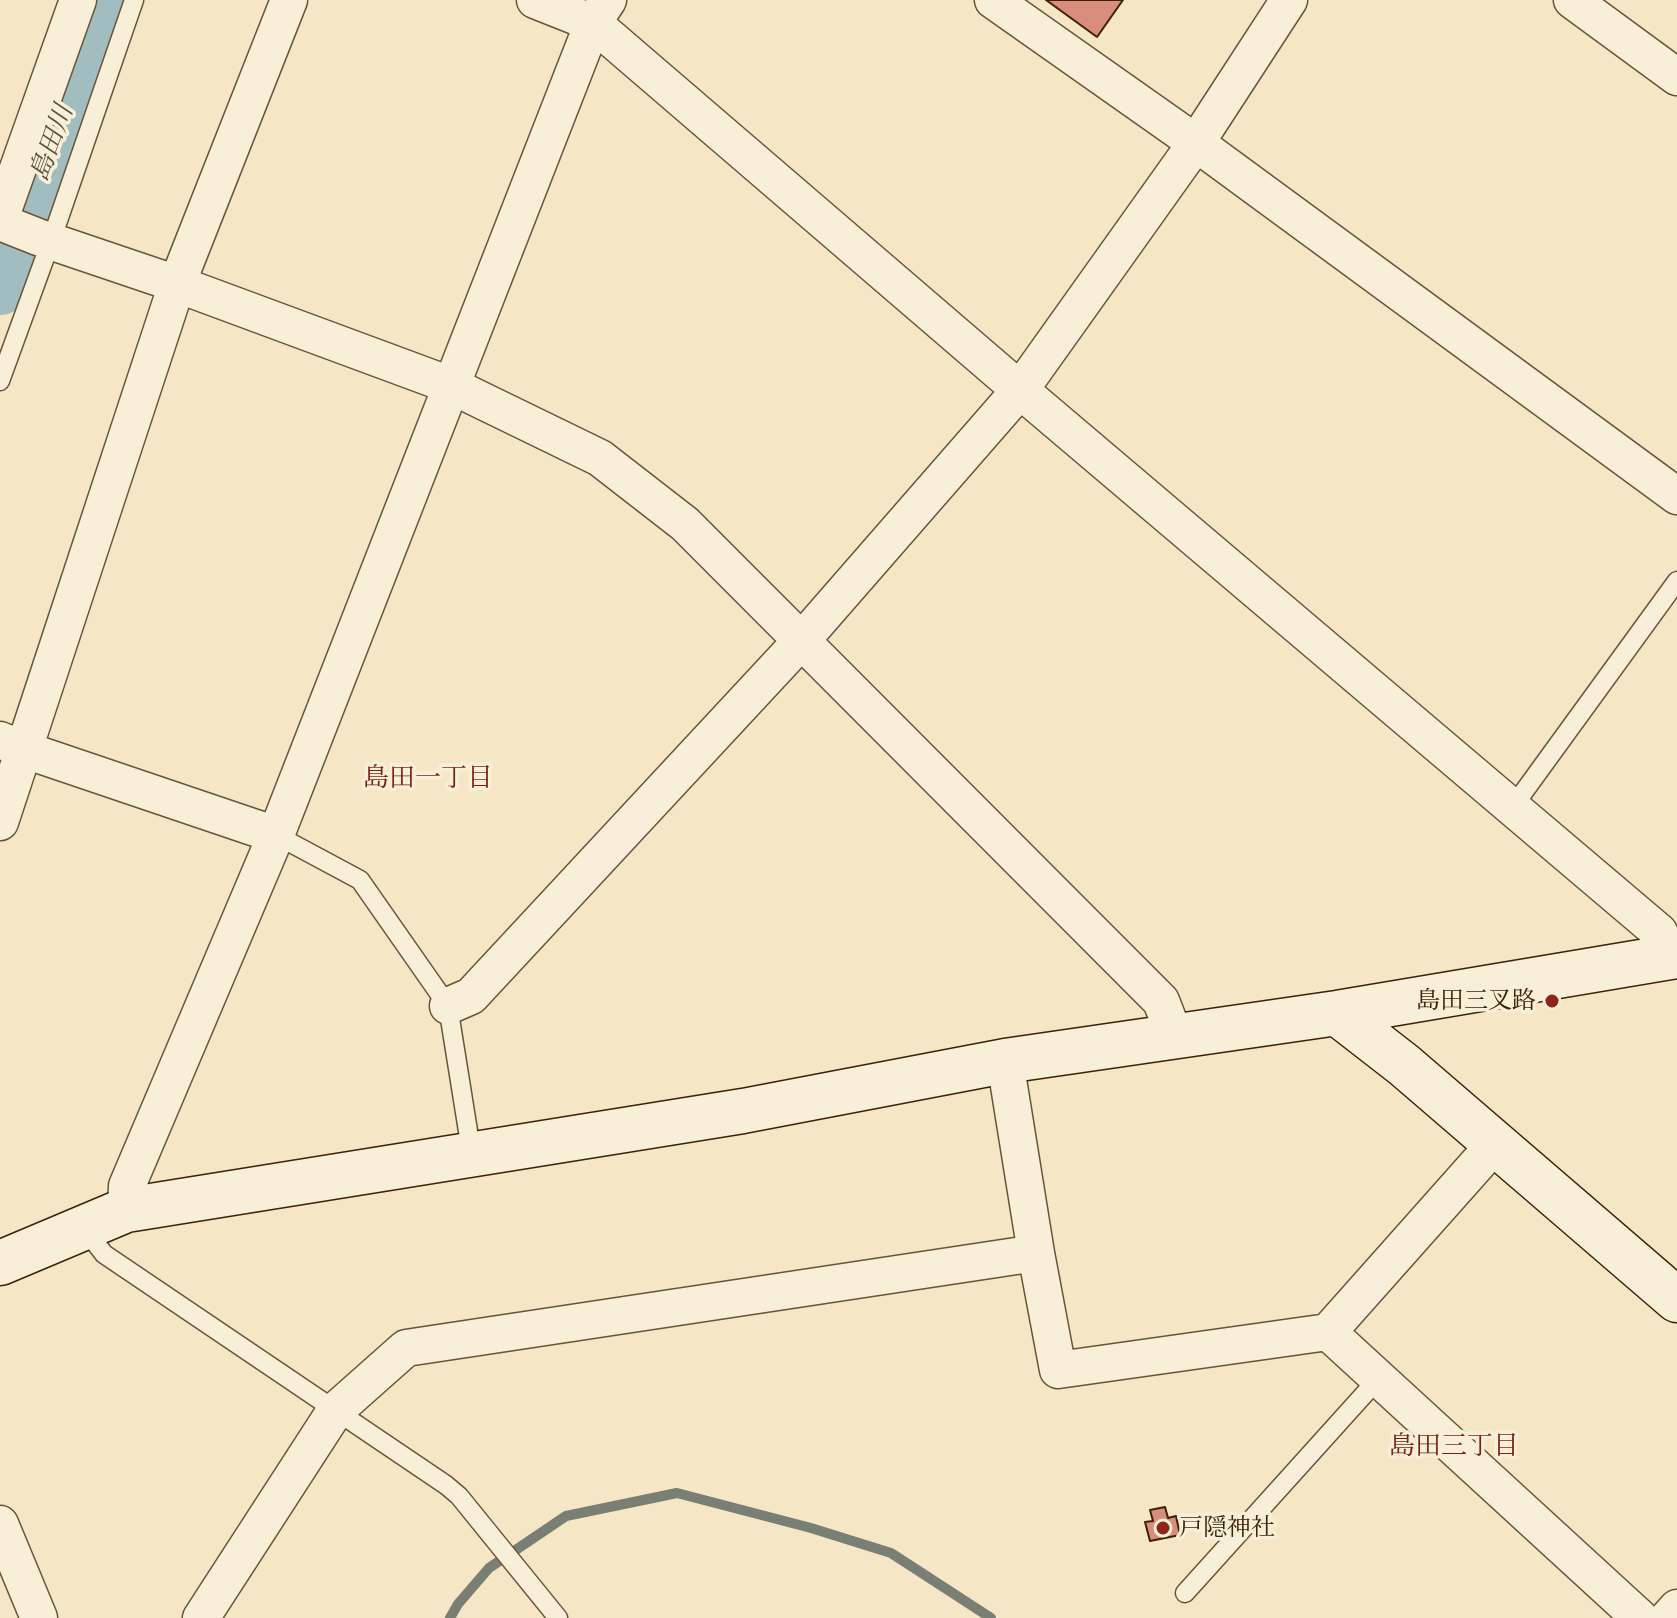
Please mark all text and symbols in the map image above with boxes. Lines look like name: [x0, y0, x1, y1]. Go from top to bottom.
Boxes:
water label: 島田川: [24, 101, 80, 185]
district label: 島田一丁目: [363, 762, 493, 794]
place label: 島田三叉路: [1416, 987, 1536, 1015]
marker: 島田三叉路: [1543, 992, 1561, 1010]
district label: 島田三丁目: [1389, 1430, 1519, 1462]
place label: 戸隠神社: [1179, 1514, 1275, 1542]
marker: 戸隠神社: [1154, 1519, 1172, 1537]

